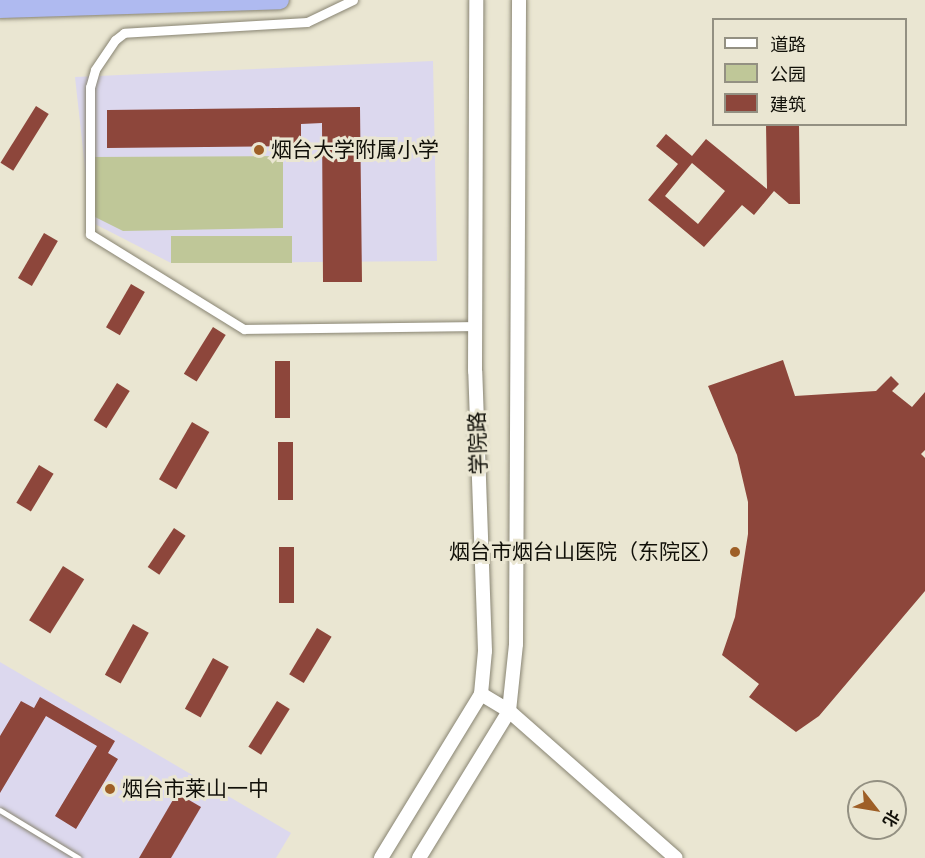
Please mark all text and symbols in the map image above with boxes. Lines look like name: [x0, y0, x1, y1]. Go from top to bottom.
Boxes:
legend: [712, 18, 907, 126]
text: 道路: [770, 35, 806, 55]
text: 公园: [770, 65, 806, 85]
text: 建筑: [770, 95, 806, 115]
place label: 烟台大学附属小学: [271, 137, 439, 163]
marker: 烟台大学附属小学: [252, 143, 266, 157]
street label: 学院路: [464, 411, 492, 475]
place label: 烟台市烟台山医院（东院区）: [449, 539, 722, 565]
marker: 烟台市烟台山医院（东院区）: [726, 543, 744, 561]
place label: 烟台市莱山一中: [122, 776, 269, 802]
north arrow: [847, 780, 907, 840]
marker: 烟台市莱山一中: [103, 782, 117, 796]
text: 北: [880, 807, 903, 830]

